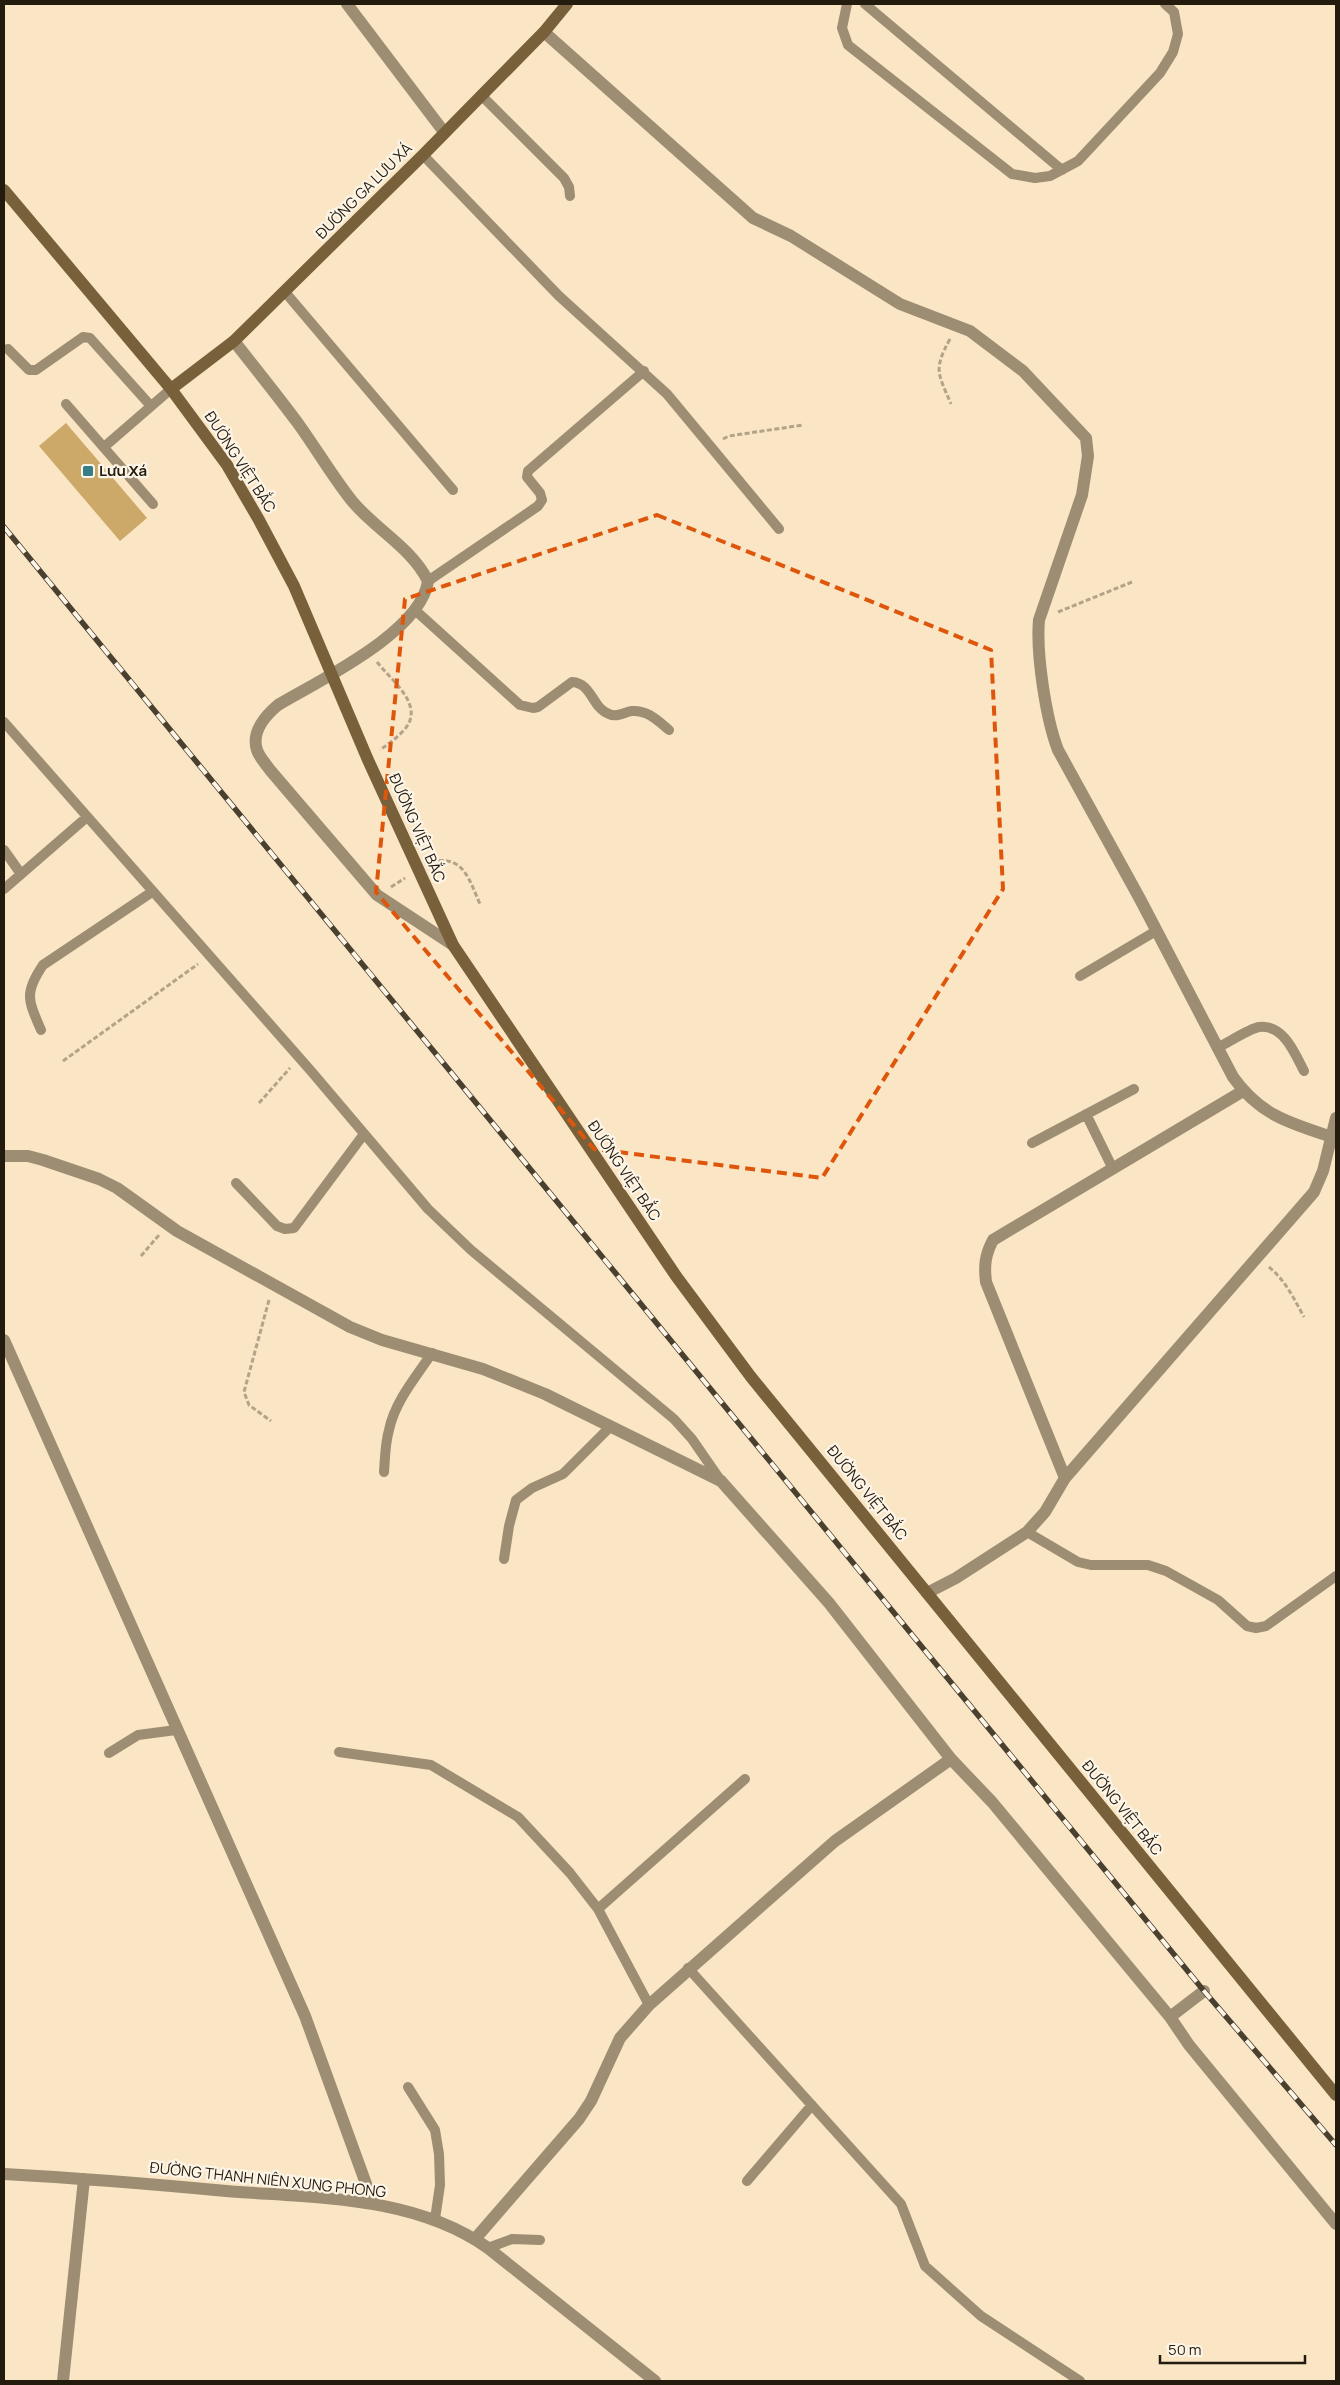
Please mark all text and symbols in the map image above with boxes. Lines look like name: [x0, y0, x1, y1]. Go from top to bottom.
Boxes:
street label: ĐƯỜNG GA LƯU XÁ: [311, 138, 417, 243]
street label: ĐƯỜNG VIỆT BẮC: [200, 407, 281, 517]
place label: Lưu Xá: [99, 460, 147, 481]
marker: Lưu Xá: [81, 464, 95, 478]
street label: ĐƯỜNG VIỆT BẮC: [384, 770, 451, 886]
street label: ĐƯỜNG VIỆT BẮC: [583, 1116, 666, 1225]
street label: ĐƯỜNG VIỆT BẮC: [822, 1441, 913, 1545]
street label: ĐƯỜNG VIỆT BẮC: [1077, 1756, 1168, 1860]
street label: ĐƯỜNG THANH NIÊN XUNG PHONG: [149, 2157, 388, 2202]
scale bar: [1160, 2332, 1305, 2364]
text: 50 m: [1168, 2339, 1202, 2360]

